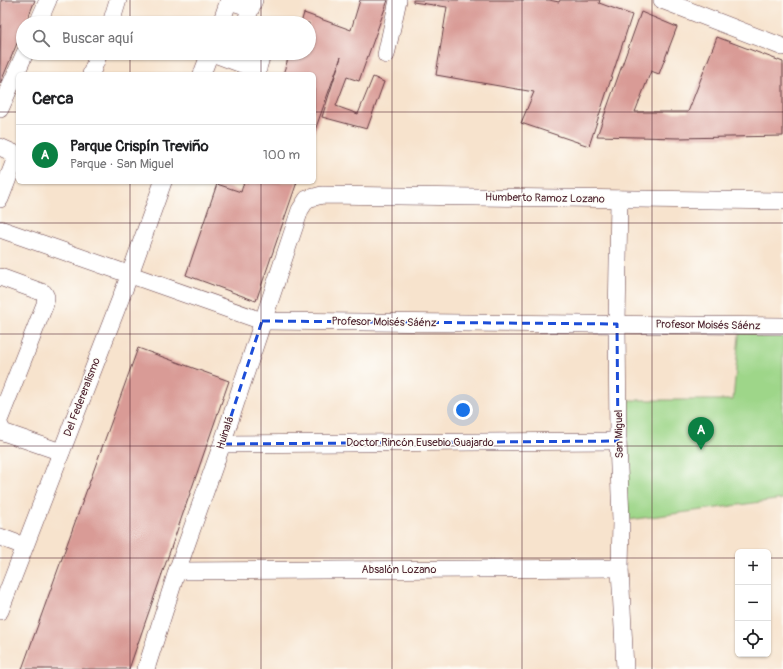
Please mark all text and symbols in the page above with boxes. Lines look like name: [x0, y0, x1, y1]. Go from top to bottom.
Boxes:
search box: [16, 16, 316, 60]
icon: search: [30, 27, 52, 49]
text: Buscar aquí: [62, 29, 134, 48]
text: Cerca: [32, 88, 73, 109]
text: Parque Crispín Treviño: [70, 137, 209, 156]
text: A: [41, 147, 49, 163]
text: 100 m: [263, 147, 300, 163]
text: Parque · San Miguel: [70, 156, 174, 172]
street label: Humberto Ramoz Lozano: [485, 190, 605, 206]
street label: Profesor Moisés Sáénz: [331, 315, 437, 329]
street label: Profesor Moisés Sáénz: [655, 318, 761, 332]
street label: Del Federeralismo: [61, 356, 103, 438]
your location: [453, 400, 473, 420]
street label: San Miguel: [612, 409, 626, 459]
street label: Huinalá: [214, 415, 236, 451]
pin: A: [688, 417, 714, 450]
street label: Doctor Rincón Eusebio Guajardo: [346, 436, 494, 449]
map controls: [735, 549, 771, 657]
button: +: [735, 549, 771, 585]
street label: Absalón Lozano: [362, 563, 436, 576]
button: −: [735, 585, 771, 621]
button: locate: [735, 621, 771, 657]

